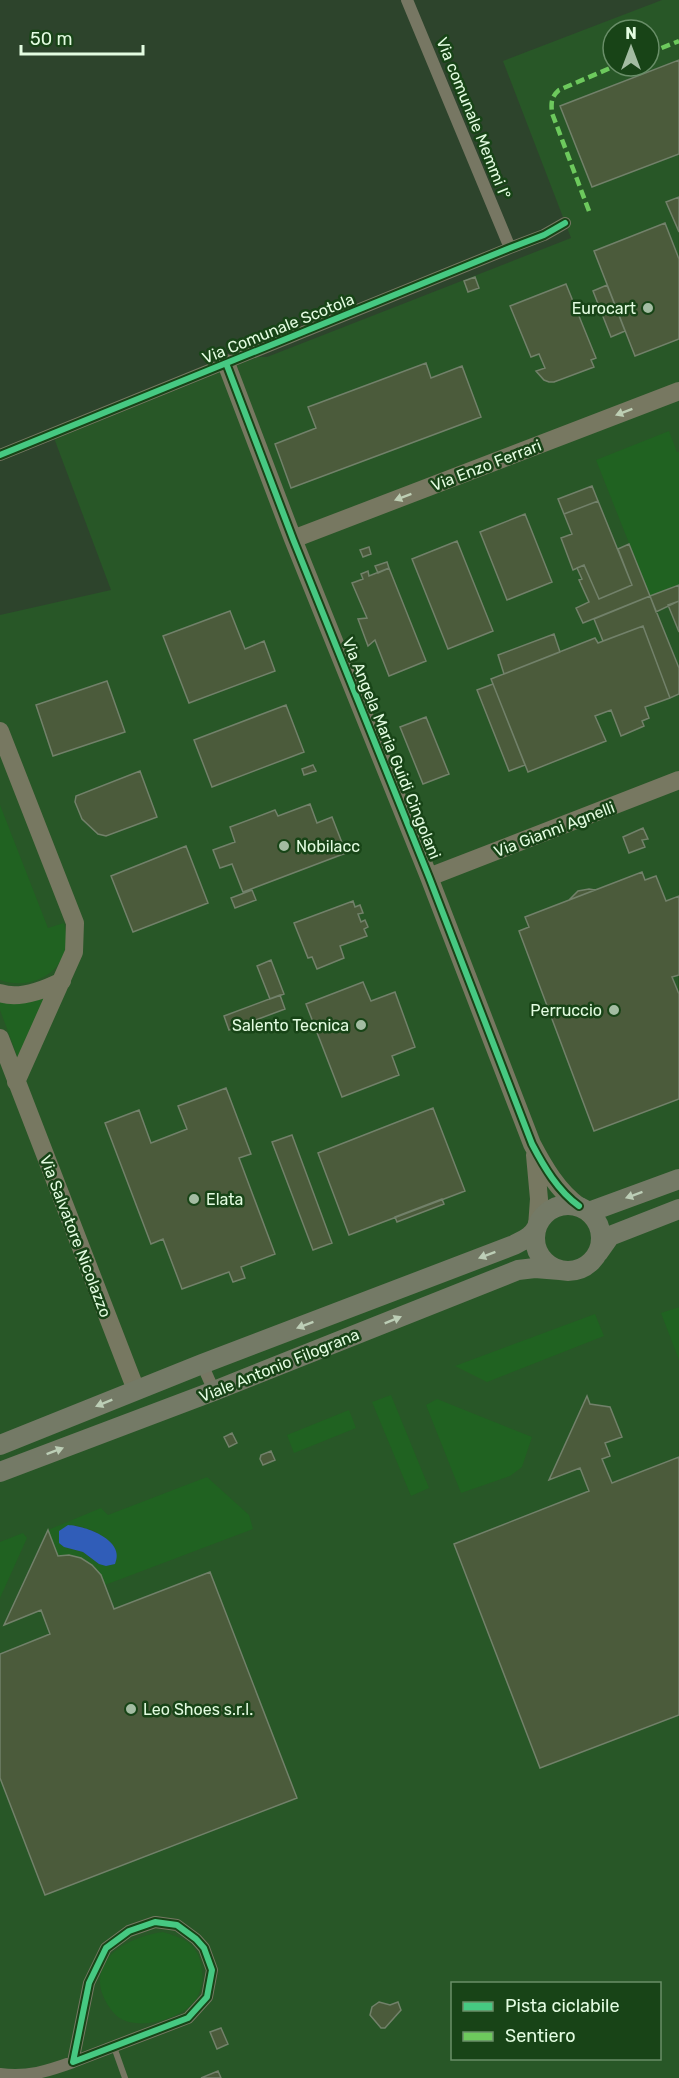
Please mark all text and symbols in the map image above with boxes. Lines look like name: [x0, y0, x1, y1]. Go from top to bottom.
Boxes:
scale bar: [21, 18, 142, 56]
north arrow: [601, 18, 661, 78]
text: N: [625, 24, 637, 43]
text: 50 m: [30, 28, 73, 50]
street label: Via comunale Memmi I°: [432, 35, 515, 202]
street label: Via Comunale Scotola: [199, 289, 357, 368]
place label: Eurocart: [572, 299, 636, 318]
marker: Eurocart: [641, 301, 655, 315]
one-way arrow: [615, 407, 633, 417]
street label: Via Enzo Ferrari: [428, 436, 544, 495]
one-way arrow: [394, 492, 412, 502]
street label: Via Angela Maria Guidi Cingolani: [338, 635, 445, 862]
street label: Via Gianni Agnelli: [491, 798, 617, 861]
place label: Nobilacc: [296, 837, 360, 856]
marker: Nobilacc: [277, 839, 291, 853]
place label: Perruccio: [530, 1001, 602, 1020]
marker: Perruccio: [607, 1003, 621, 1017]
place label: Salento Tecnica: [232, 1016, 349, 1035]
marker: Salento Tecnica: [354, 1018, 368, 1032]
street label: Via Salvatore Nicolazzo: [36, 1152, 115, 1320]
place label: Elata: [206, 1190, 243, 1209]
one-way arrow: [625, 1191, 643, 1200]
marker: Elata: [187, 1192, 201, 1206]
one-way arrow: [478, 1251, 496, 1260]
one-way arrow: [384, 1315, 402, 1324]
one-way arrow: [296, 1321, 314, 1330]
street label: Viale Antonio Filograna: [196, 1325, 362, 1406]
one-way arrow: [94, 1398, 112, 1408]
one-way arrow: [46, 1446, 64, 1456]
place label: Leo Shoes s.r.l.: [143, 1700, 253, 1719]
marker: Leo Shoes s.r.l.: [124, 1702, 138, 1716]
legend: [451, 1982, 661, 2060]
text: Pista ciclabile: [505, 1995, 620, 2017]
text: Sentiero: [505, 2025, 576, 2047]

